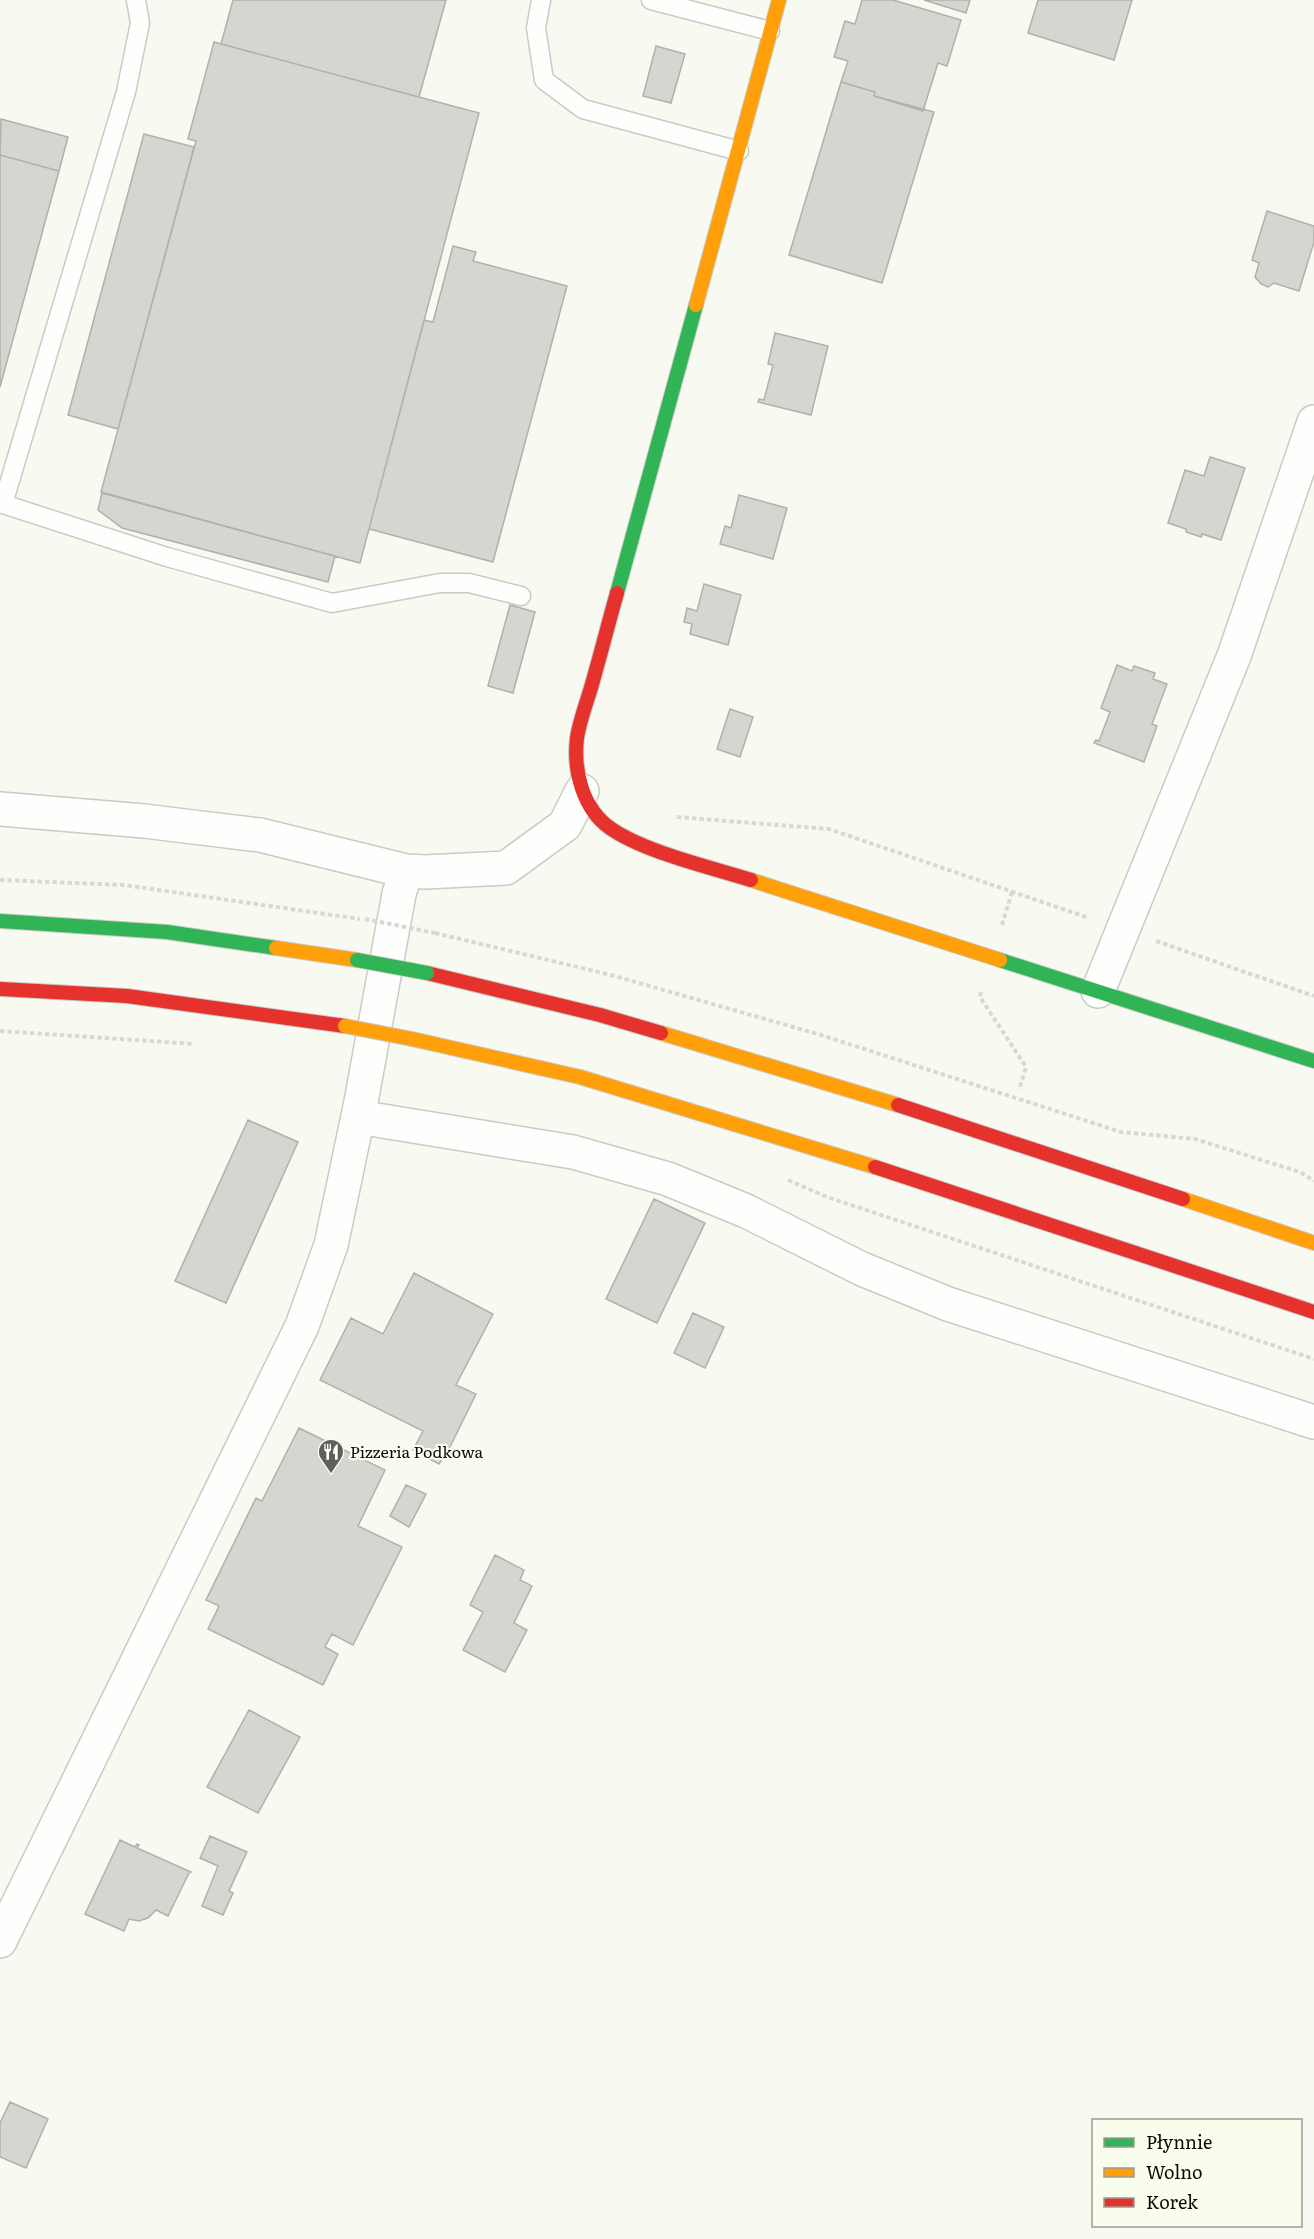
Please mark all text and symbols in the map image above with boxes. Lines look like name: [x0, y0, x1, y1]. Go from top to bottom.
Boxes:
restaurant icon: Pizzeria Podkowa: [316, 1437, 346, 1475]
place label: Pizzeria Podkowa: [350, 1439, 484, 1463]
legend: [1092, 2119, 1302, 2227]
text: Płynnie: [1146, 2128, 1212, 2155]
text: Wolno: [1146, 2158, 1203, 2185]
text: Korek: [1146, 2188, 1199, 2215]

